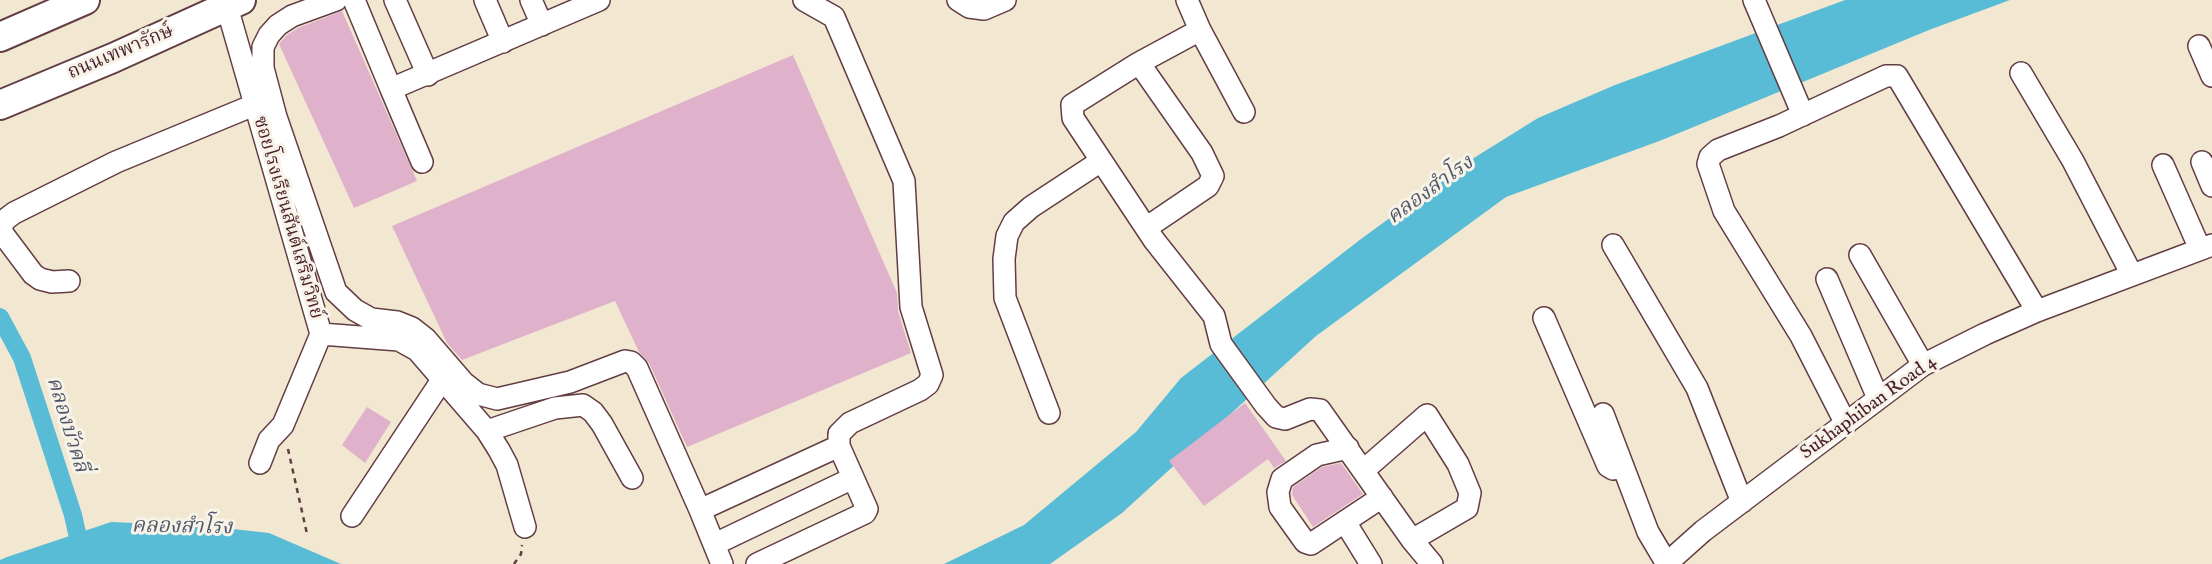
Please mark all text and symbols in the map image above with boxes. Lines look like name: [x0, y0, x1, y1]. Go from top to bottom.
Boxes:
street label: ถนนเทพารักษ์: [65, 20, 177, 86]
street label: ซอยโรงเรียนสันต์เสริมวิทย์: [247, 114, 327, 322]
water label: คลองสำโรง: [1383, 151, 1479, 231]
street label: Sukhaphiban Road 4: [1797, 351, 1941, 465]
water label: คลองบัวคลี่: [40, 374, 92, 476]
water label: คลองสำโรง: [131, 515, 233, 541]

